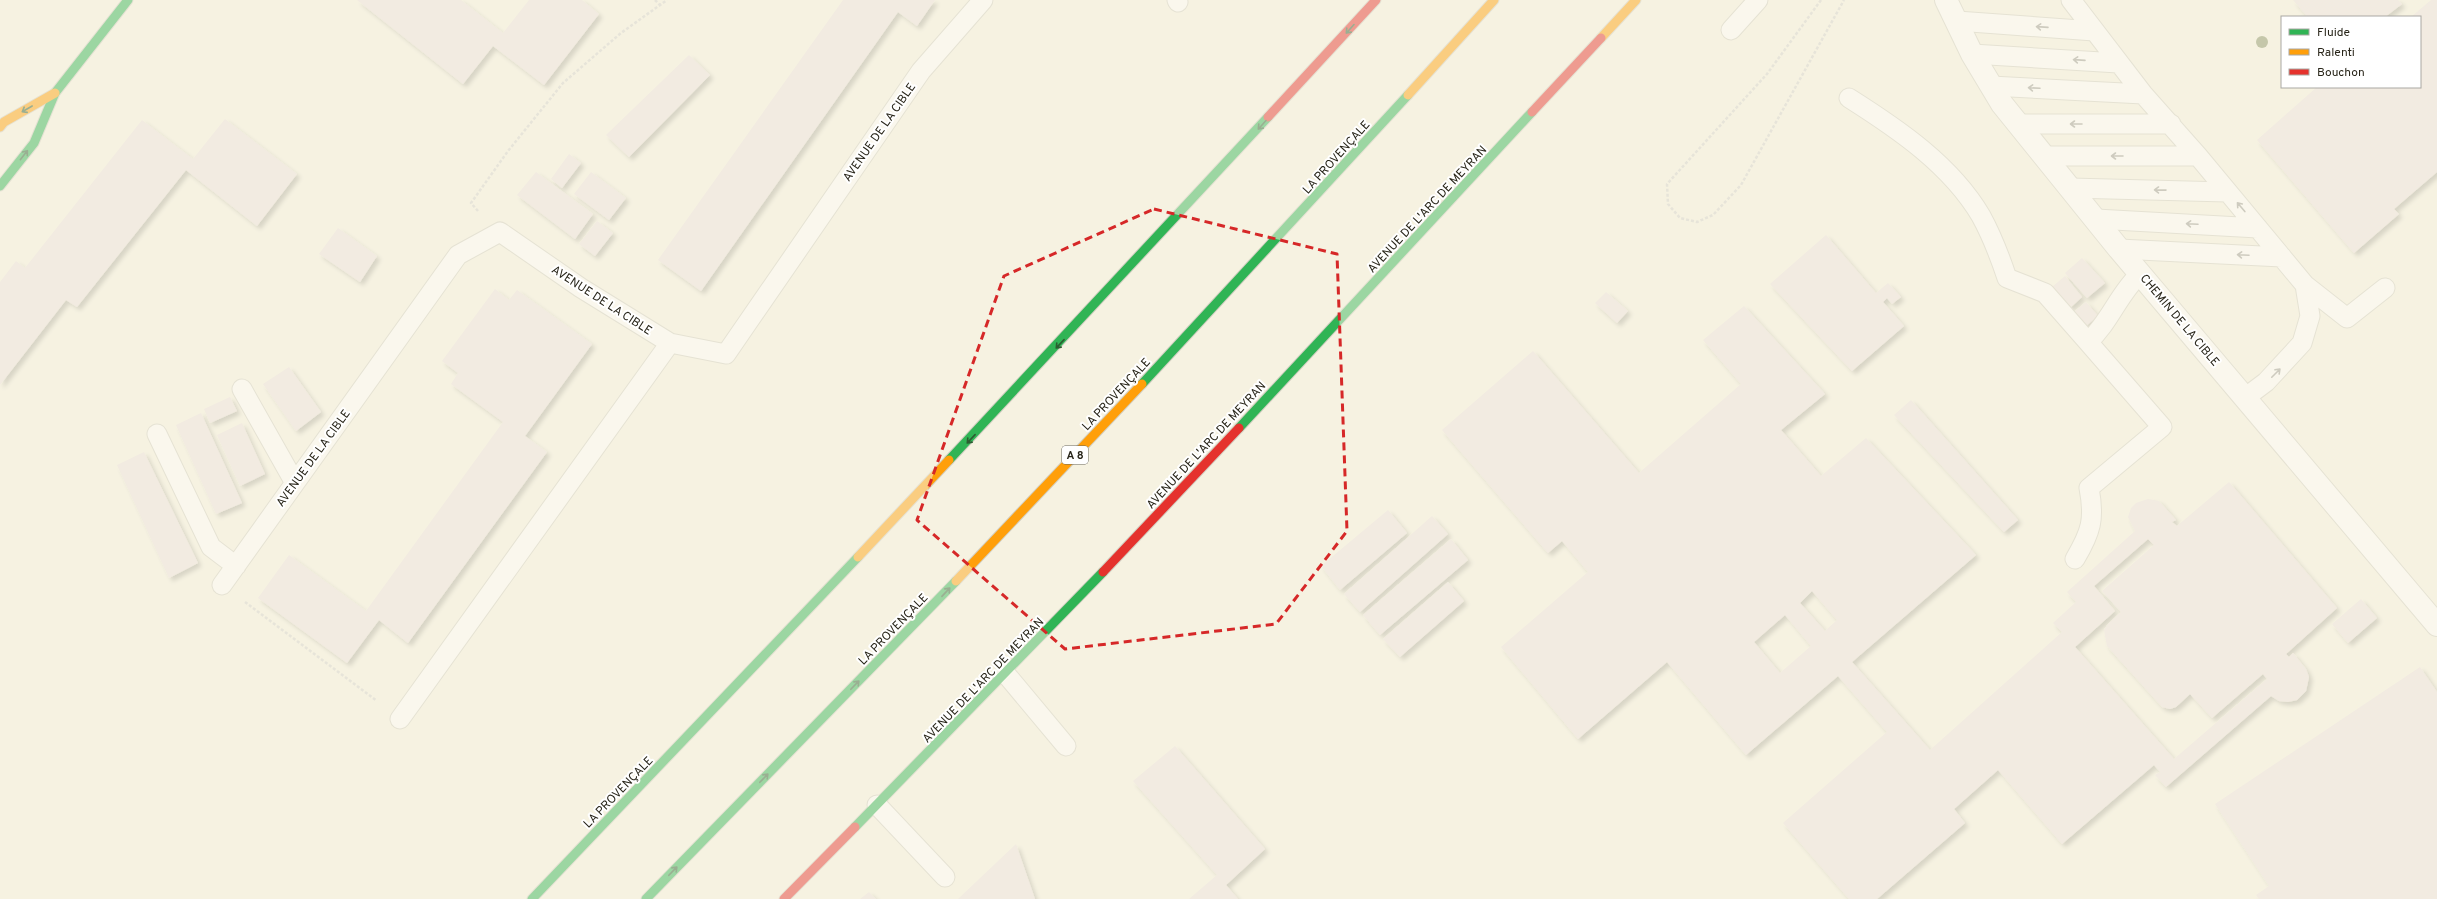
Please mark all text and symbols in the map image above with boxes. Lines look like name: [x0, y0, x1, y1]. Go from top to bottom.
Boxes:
legend: [2281, 16, 2421, 88]
one-way arrow: [1345, 24, 1354, 34]
one-way arrow: [2036, 24, 2049, 31]
text: Fluide: [2317, 25, 2350, 41]
text: Ralenti: [2317, 45, 2355, 61]
one-way arrow: [2073, 57, 2086, 64]
text: Bouchon: [2317, 65, 2365, 81]
street label: AVENUE DE LA CIBLE: [840, 80, 920, 185]
one-way arrow: [2028, 85, 2041, 92]
one-way arrow: [21, 105, 33, 113]
street label: LA PROVENÇALE: [1299, 118, 1374, 198]
one-way arrow: [1257, 120, 1267, 130]
one-way arrow: [2070, 120, 2083, 128]
street label: AVENUE DE L'ARC DE MEYRAN: [1364, 143, 1491, 277]
one-way arrow: [20, 150, 28, 161]
one-way arrow: [2111, 152, 2124, 160]
one-way arrow: [2154, 186, 2167, 194]
one-way arrow: [2236, 202, 2245, 213]
one-way arrow: [2186, 221, 2199, 228]
one-way arrow: [2237, 251, 2250, 259]
street label: AVENUE DE LA CIBLE: [548, 262, 655, 339]
street label: CHEMIN DE LA CIBLE: [2136, 271, 2223, 370]
one-way arrow: [1055, 339, 1065, 349]
street label: LA PROVENÇALE: [1079, 355, 1155, 434]
one-way arrow: [2271, 368, 2281, 378]
street label: AVENUE DE L'ARC DE MEYRAN: [1143, 379, 1270, 513]
street label: AVENUE DE LA CIBLE: [273, 407, 355, 511]
one-way arrow: [967, 433, 976, 443]
road number: A 8: [1062, 446, 1088, 464]
one-way arrow: [941, 587, 950, 597]
street label: LA PROVENÇALE: [855, 590, 932, 669]
street label: AVENUE DE L'ARC DE MEYRAN: [919, 614, 1048, 747]
one-way arrow: [850, 680, 860, 690]
street label: LA PROVENÇALE: [580, 753, 657, 832]
one-way arrow: [759, 773, 769, 783]
one-way arrow: [668, 866, 678, 876]

